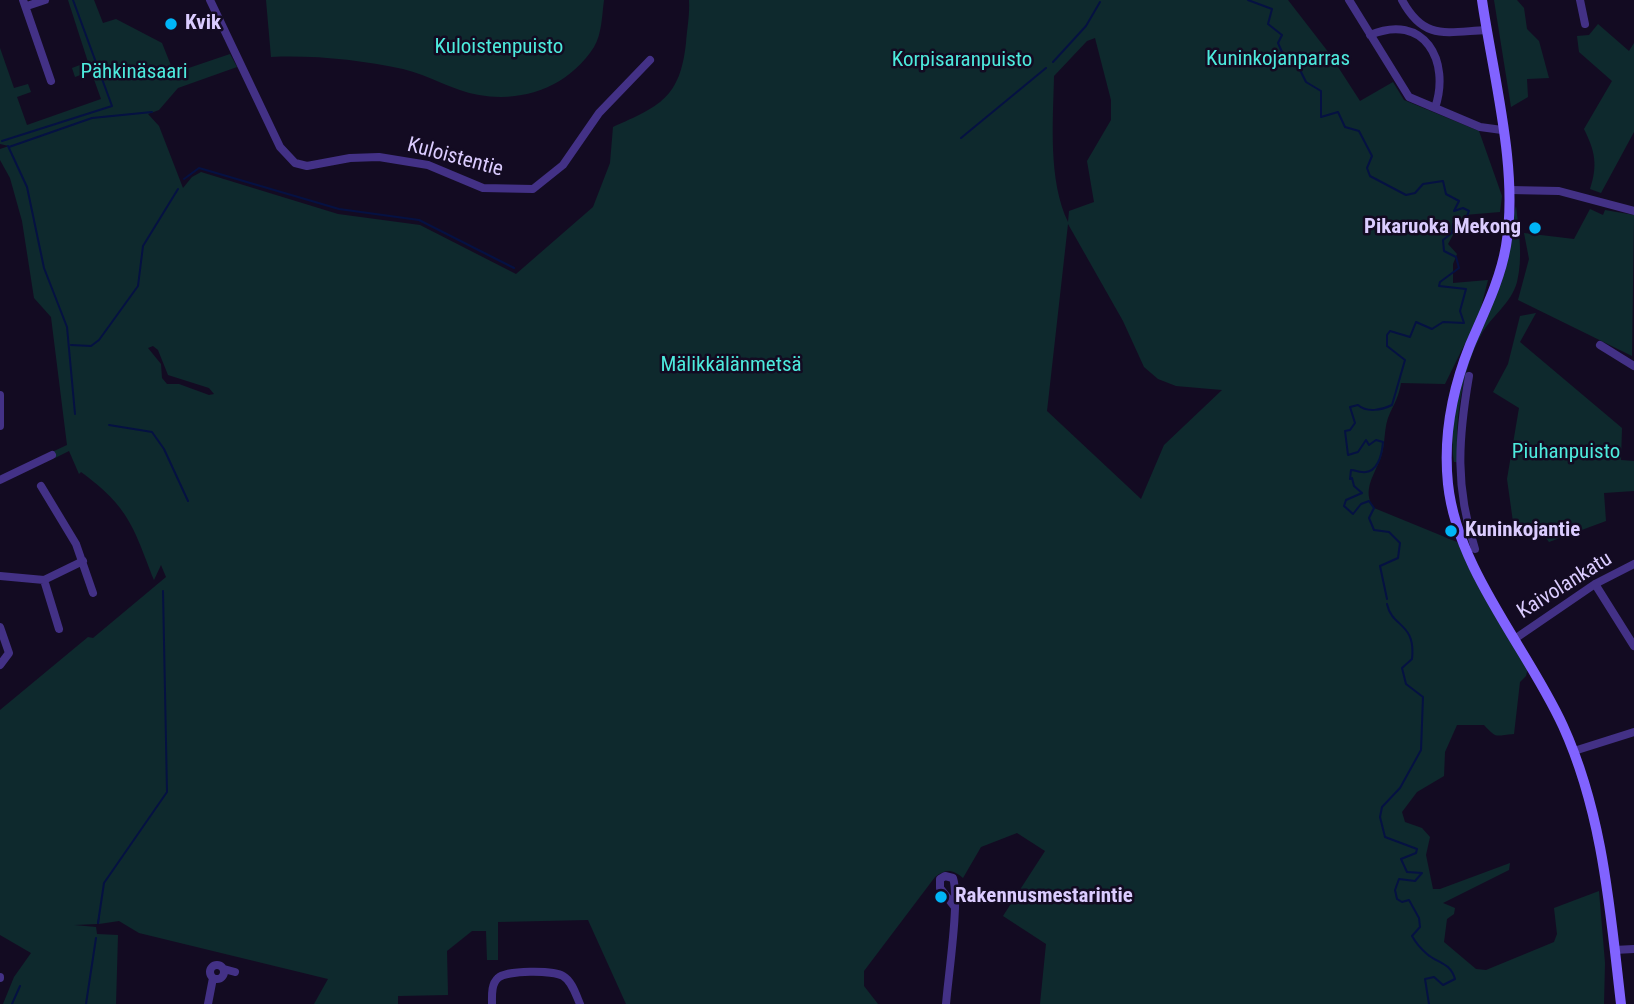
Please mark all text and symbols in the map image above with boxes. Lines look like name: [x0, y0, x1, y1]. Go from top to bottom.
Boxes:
place label: Kvik: [185, 11, 221, 37]
marker: Kvik: [163, 16, 179, 32]
park label: Kuloistenpuisto: [435, 35, 563, 61]
park label: Kuninkojanparras: [1206, 47, 1350, 73]
park label: Korpisaranpuisto: [892, 48, 1032, 74]
park label: Pähkinäsaari: [80, 60, 188, 86]
street label: Kuloistentie: [404, 133, 506, 183]
place label: Pikaruoka Mekong: [1364, 215, 1521, 241]
marker: Pikaruoka Mekong: [1527, 220, 1543, 236]
park label: Mälikkälänmetsä: [660, 353, 802, 379]
park label: Piuhanpuisto: [1512, 440, 1620, 466]
place label: Kuninkojantie: [1465, 518, 1580, 544]
marker: Kuninkojantie: [1443, 523, 1459, 539]
street label: Kaivolankatu: [1513, 547, 1617, 625]
place label: Rakennusmestarintie: [955, 884, 1133, 910]
marker: Rakennusmestarintie: [933, 889, 949, 905]

